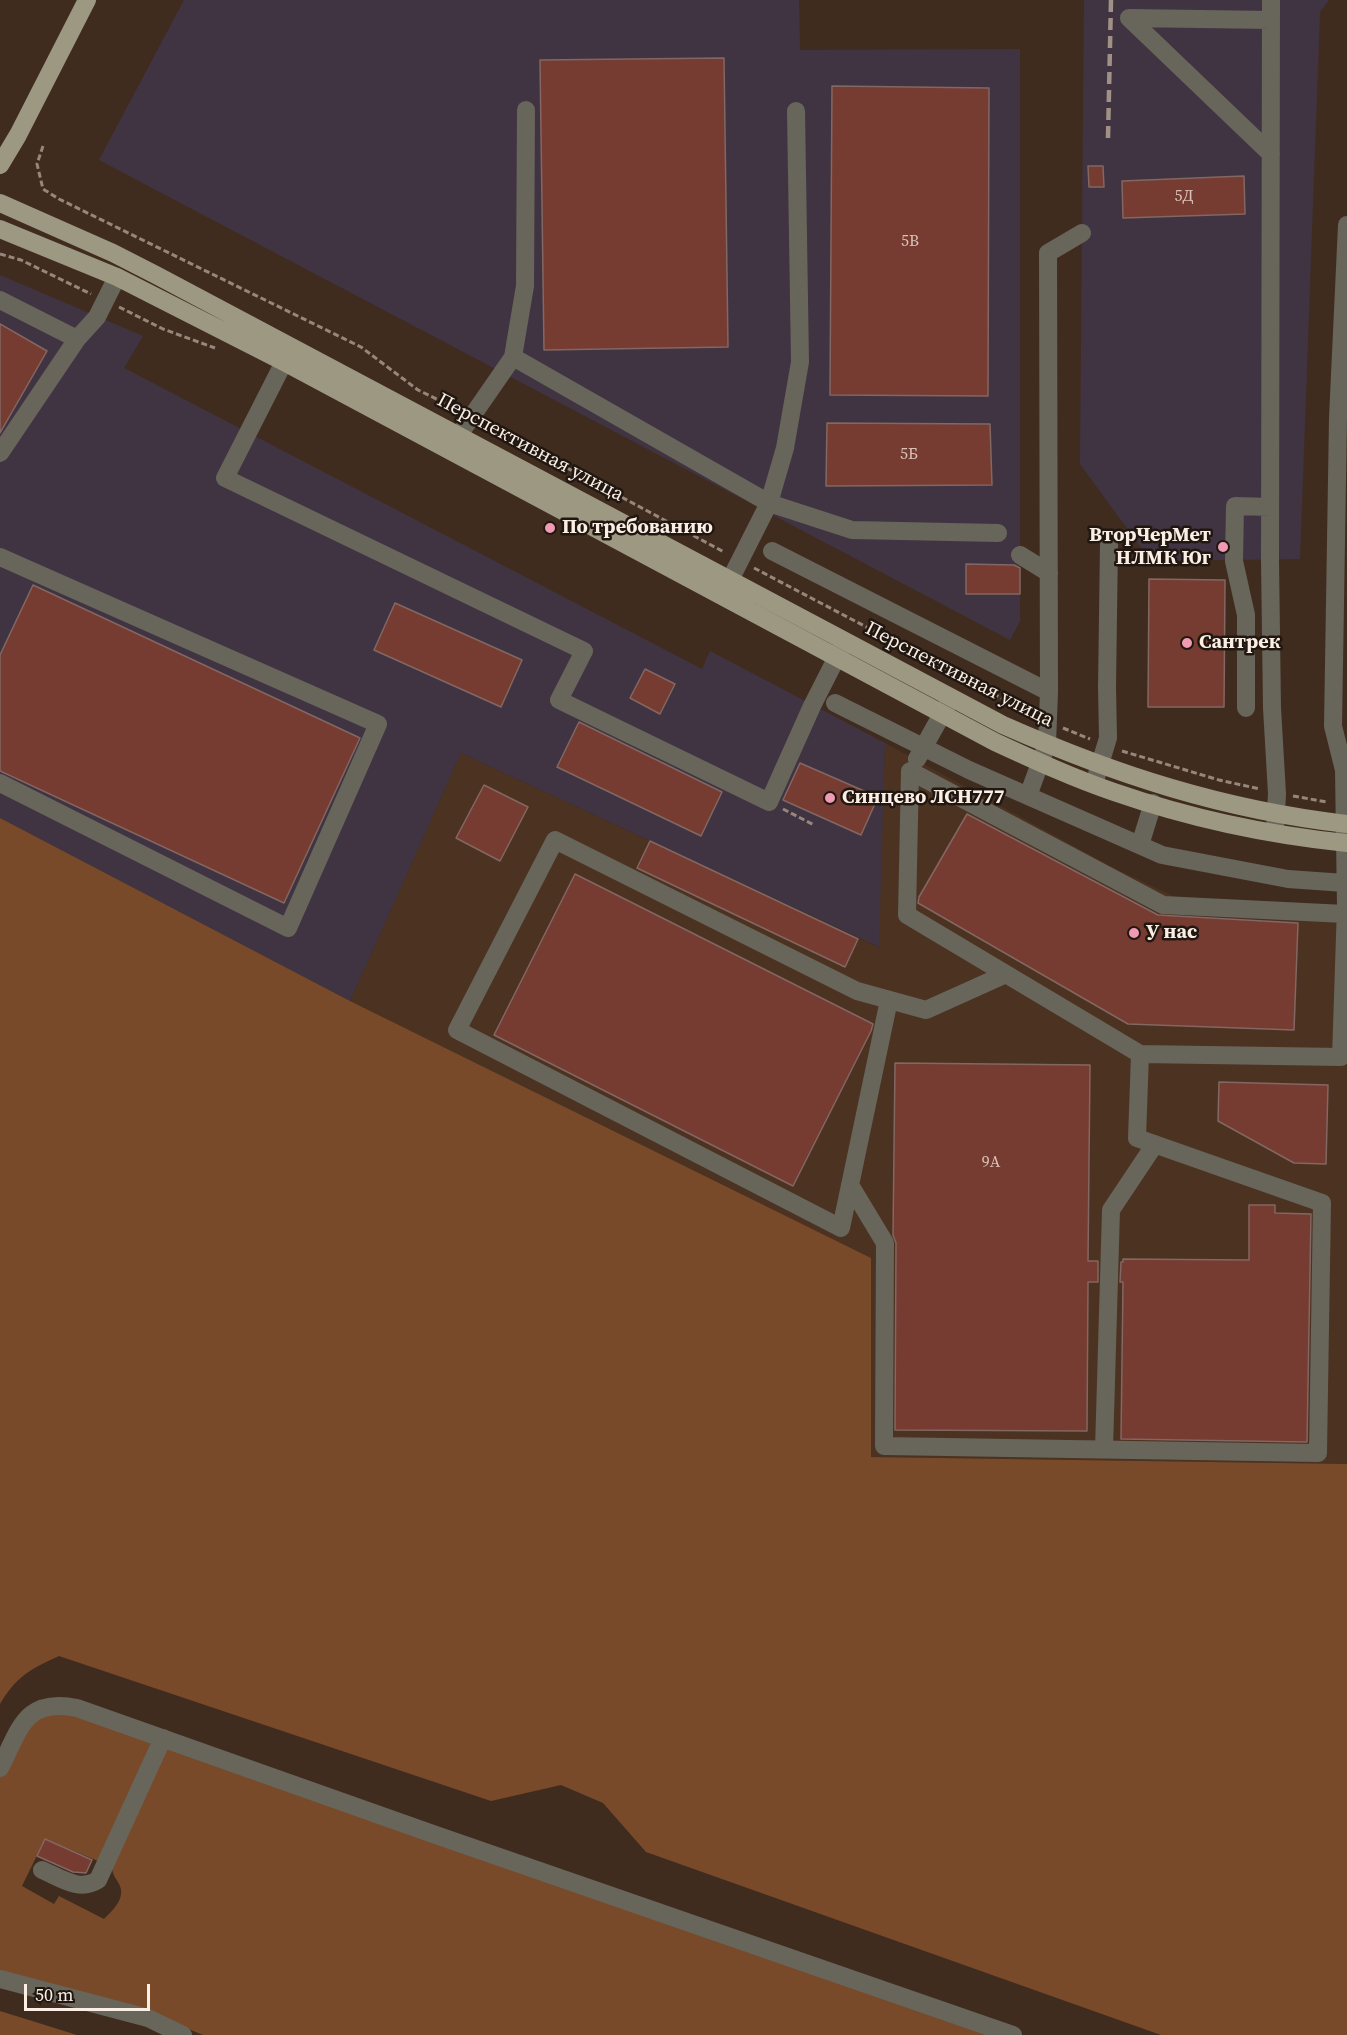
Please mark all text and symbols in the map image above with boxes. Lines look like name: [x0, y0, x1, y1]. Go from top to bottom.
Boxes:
house number: 5Д: [1174, 187, 1194, 207]
house number: 5В: [901, 232, 919, 252]
street label: Перспективная улица: [432, 389, 628, 507]
house number: 5Б: [900, 445, 918, 465]
place label: По требованию: [562, 516, 713, 540]
marker: По требованию: [543, 521, 557, 535]
place label: ВторЧерМет НЛМК Юг: [1089, 524, 1211, 571]
marker: ВторЧерМет НЛМК Юг: [1216, 540, 1230, 554]
street label: Перспективная улица: [861, 617, 1057, 733]
place label: Сантрек: [1199, 631, 1280, 655]
marker: Сантрек: [1180, 636, 1194, 650]
place label: Синцево ЛСН777: [842, 786, 1005, 810]
marker: Синцево ЛСН777: [823, 791, 837, 805]
place label: У нас: [1146, 921, 1197, 945]
marker: У нас: [1127, 926, 1141, 940]
house number: 9А: [982, 1153, 1000, 1173]
scale bar: [27, 1972, 153, 2010]
text: 50 m: [35, 1982, 73, 2007]

